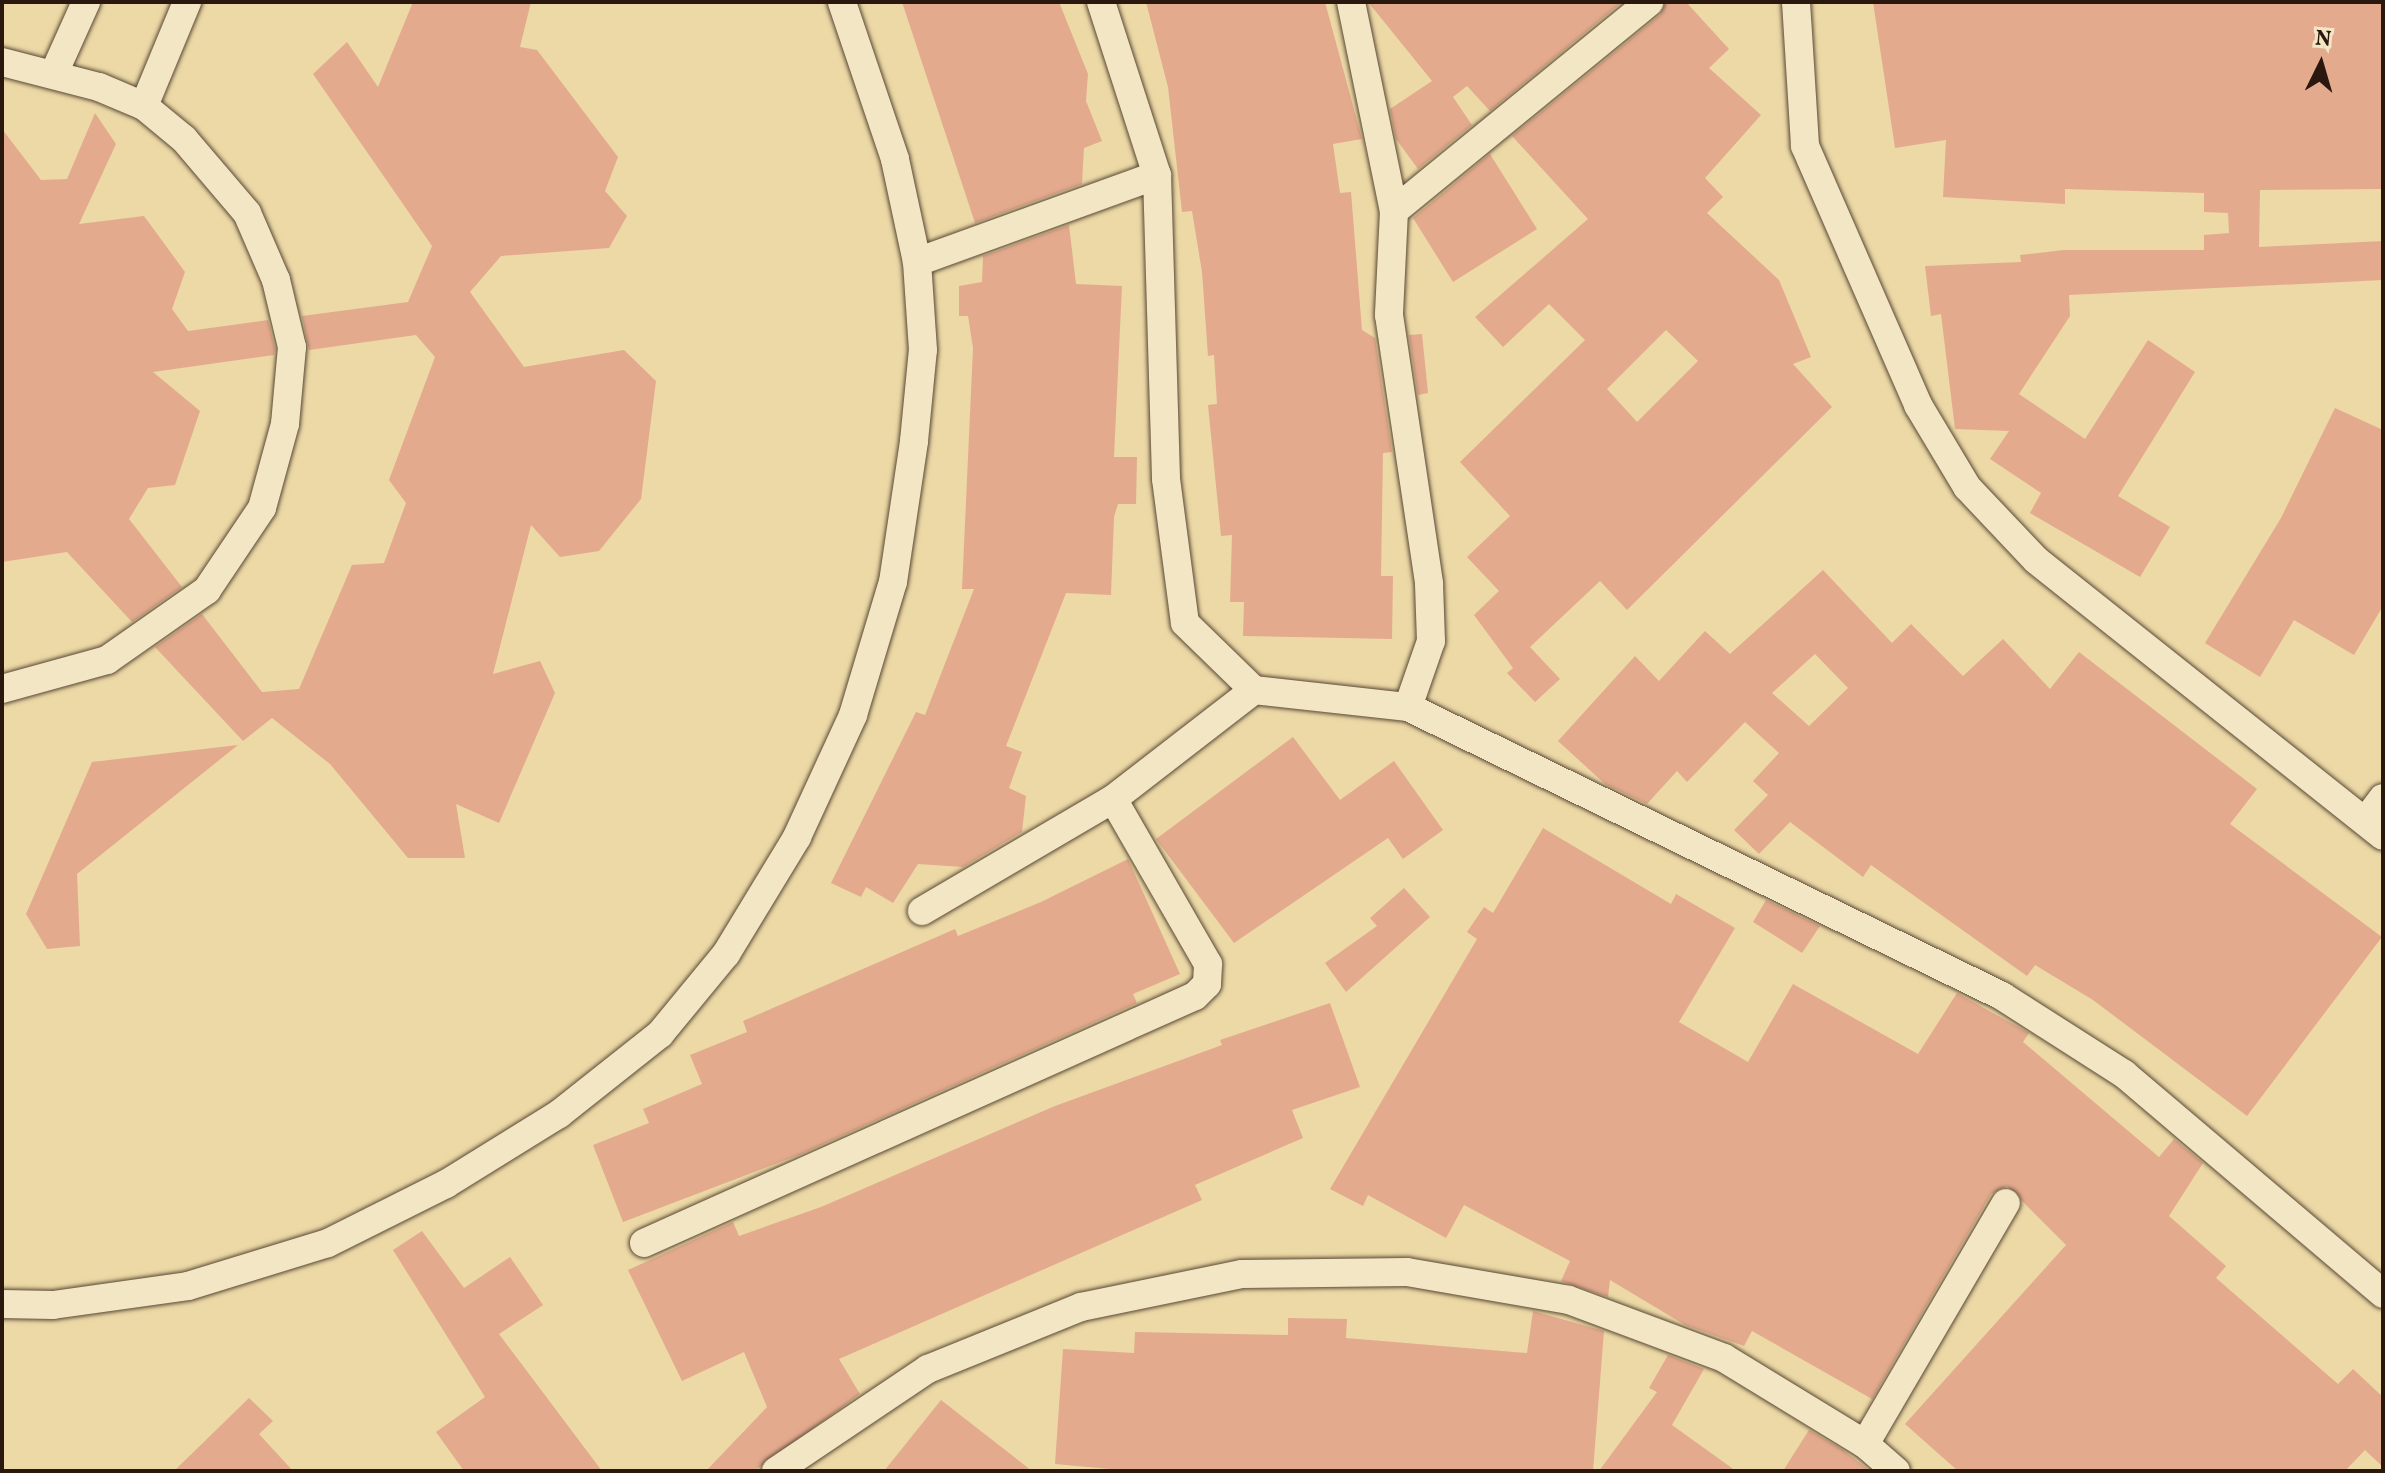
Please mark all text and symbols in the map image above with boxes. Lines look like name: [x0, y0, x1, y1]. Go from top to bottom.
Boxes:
text: N: [2314, 23, 2332, 56]
north arrow: [2281, 24, 2361, 104]

